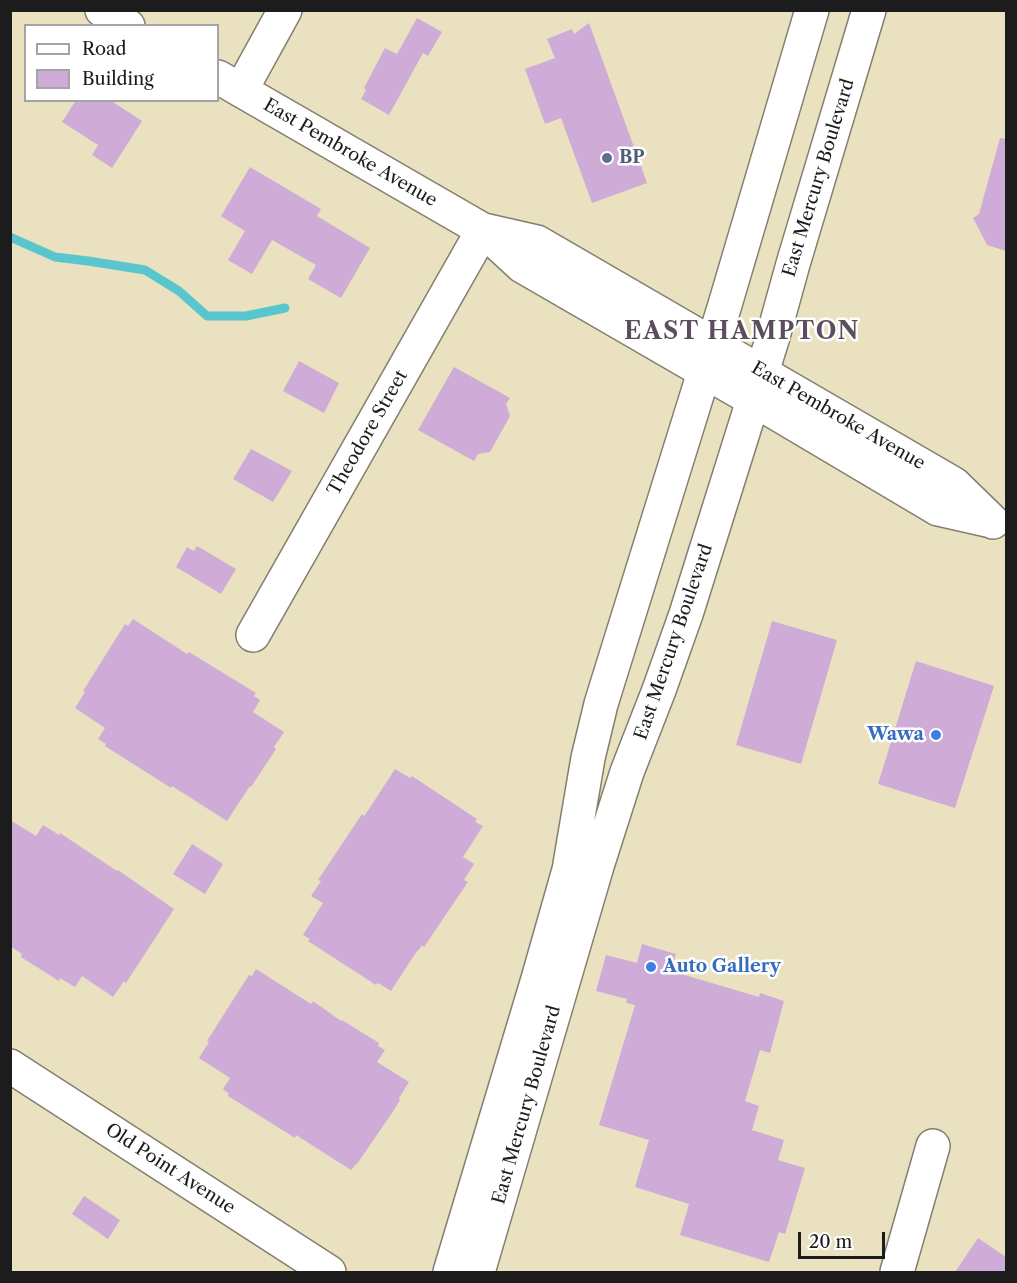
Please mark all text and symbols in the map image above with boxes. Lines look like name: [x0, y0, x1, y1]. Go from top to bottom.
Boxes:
legend: [24, 24, 219, 102]
text: Road: [82, 38, 127, 60]
text: Building: [82, 68, 154, 90]
street label: East Mercury Boulevard: [779, 76, 859, 280]
street label: East Pembroke Avenue: [259, 94, 441, 212]
place label: BP: [619, 147, 645, 169]
marker: BP: [600, 151, 614, 165]
district label: EAST HAMPTON: [624, 318, 860, 346]
street label: East Pembroke Avenue: [747, 357, 929, 475]
street label: Theodore Street: [323, 367, 413, 499]
street label: East Mercury Boulevard: [630, 541, 718, 743]
place label: Wawa: [867, 724, 924, 746]
marker: Wawa: [929, 728, 943, 742]
place label: Auto Gallery: [663, 956, 781, 978]
marker: Auto Gallery: [644, 960, 658, 974]
street label: East Mercury Boulevard: [488, 1003, 566, 1207]
street label: Old Point Avenue: [101, 1119, 239, 1219]
scale bar: [801, 1220, 888, 1258]
text: 20 m: [809, 1231, 852, 1253]

